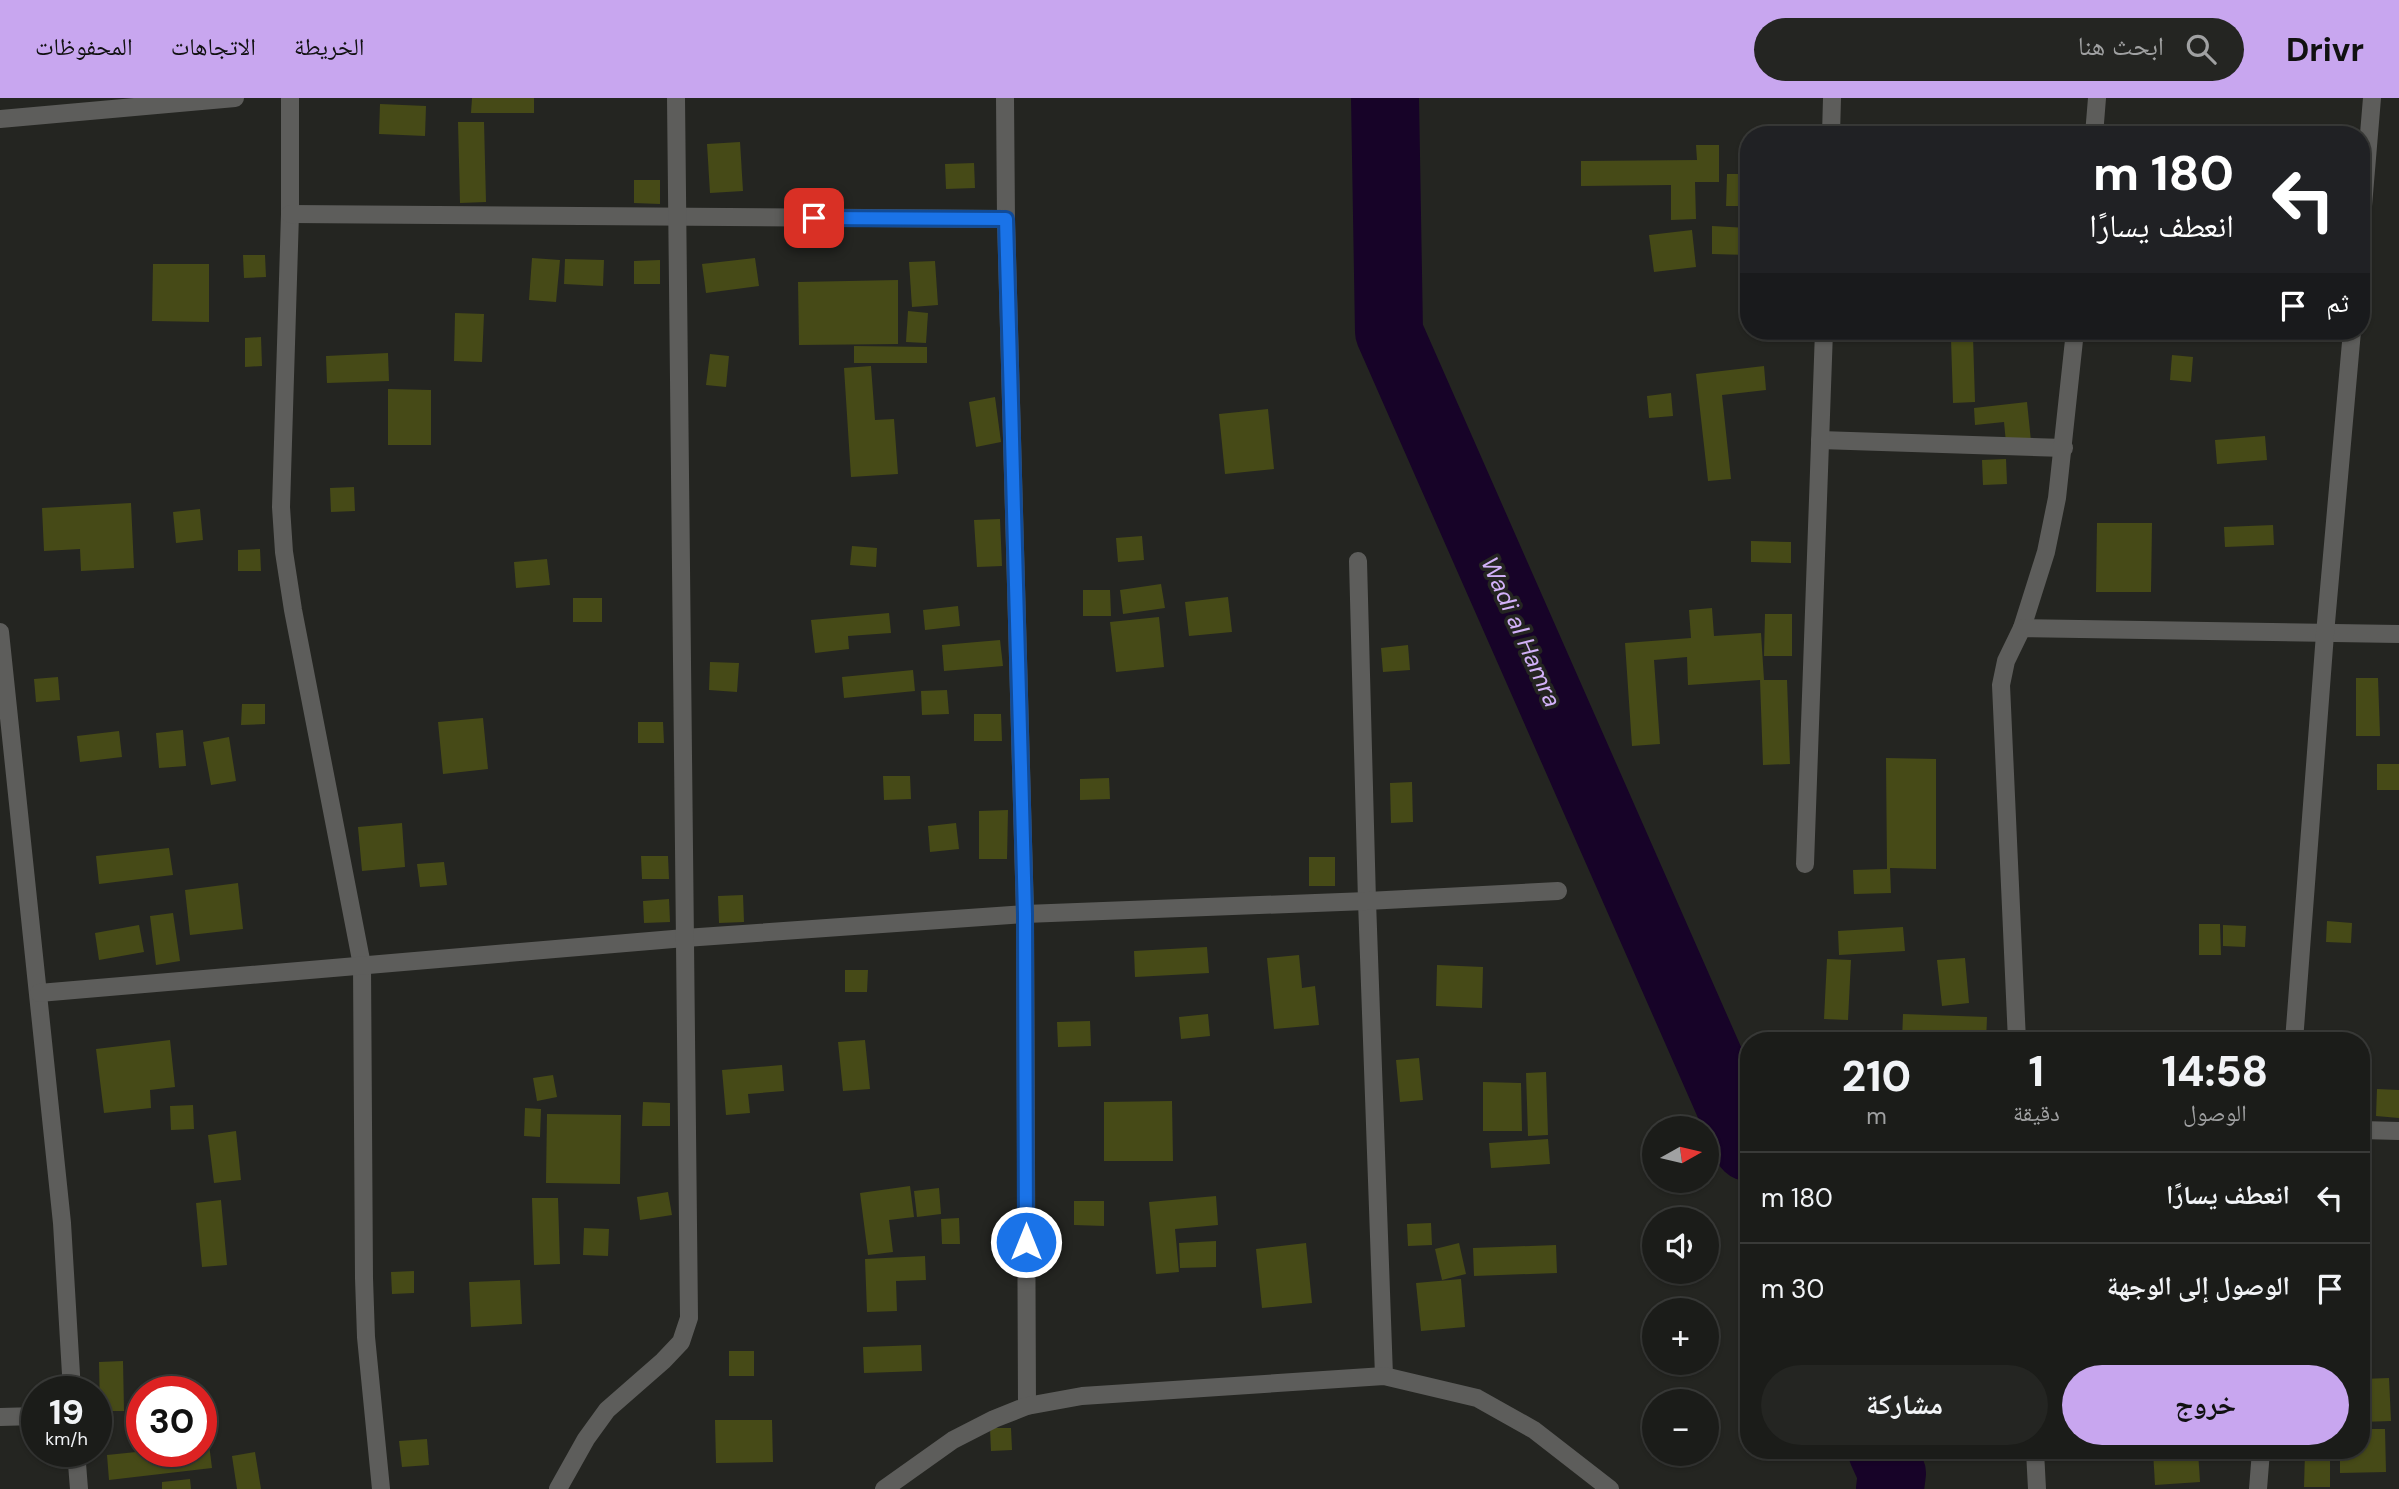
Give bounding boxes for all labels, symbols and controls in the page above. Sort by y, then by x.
search box [1754,18,2244,81]
text: Drivr [2286,28,2364,71]
text: ابحث هنا [2078,29,2164,63]
icon: search [2182,30,2220,68]
text: المحفوظات [35,31,133,62]
text: الاتجاهات [171,31,256,62]
text: الخريطة [294,31,365,62]
text: 180 m [2093,141,2234,205]
icon: left [2258,154,2349,245]
pin [784,188,844,248]
icon: arrive [795,199,833,237]
text: انعطف يسارًا [2089,205,2234,247]
text: ثم [2326,286,2349,320]
icon: arrive [2274,287,2312,325]
water label: Wadi al Hamra [1474,552,1568,712]
text: 1 [2029,1044,2044,1099]
text: 14:58 [2161,1044,2268,1099]
text: 210 [1842,1049,1911,1104]
text: دقيقة [2013,1098,2060,1128]
text: الوصول [2183,1098,2247,1128]
text: m [1866,1101,1887,1131]
north arrow [1642,1116,1718,1194]
map controls [1642,1116,1719,1466]
text: انعطف يسارًا [2166,1178,2290,1212]
icon: left [2311,1179,2349,1217]
text: 180 m [1761,1181,1833,1215]
position arrow [989,1205,1063,1279]
button: sound [1642,1207,1719,1284]
text: الوصول إلى الوجهة [2107,1269,2290,1303]
icon: arrive [2311,1270,2349,1308]
text: 30 m [1761,1272,1824,1306]
button: + [1642,1298,1719,1375]
button: مشاركة [1761,1365,2048,1445]
button: خروج [2062,1365,2349,1445]
speed limit sign: 30 [126,1376,217,1467]
text: 19 [49,1389,84,1435]
button: − [1642,1389,1719,1466]
text: km/h [45,1427,88,1451]

